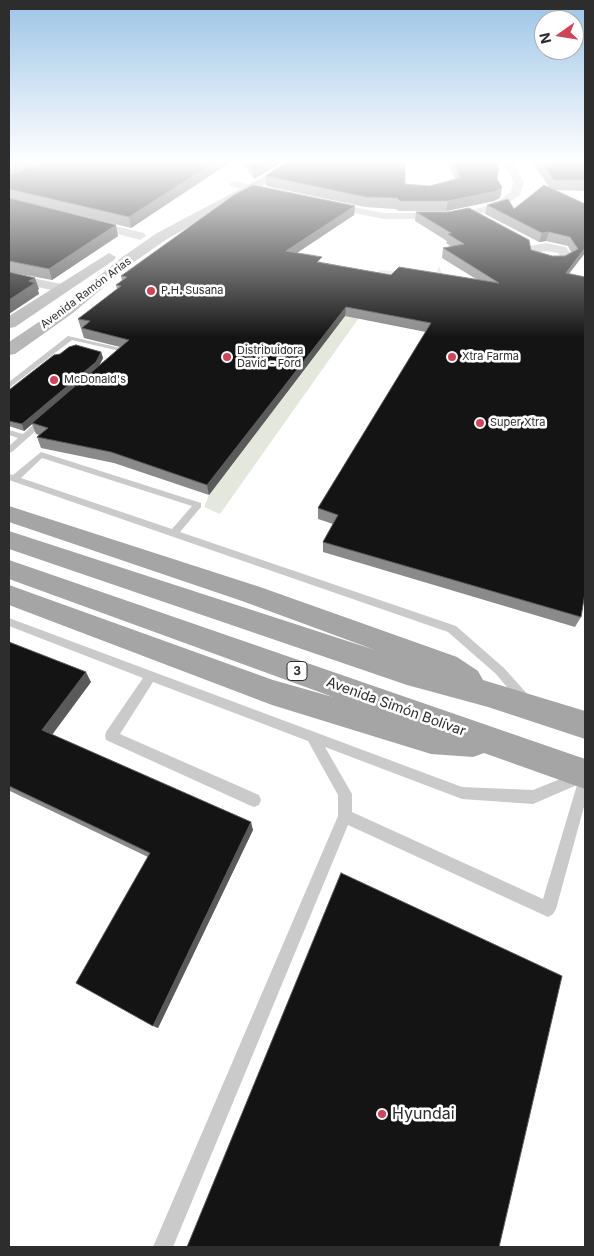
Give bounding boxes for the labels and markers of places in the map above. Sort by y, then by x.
place label: P.H. Susana [161,284,223,298]
marker: P.H. Susana [145,285,157,297]
place label: Distribuidora David - Ford [237,344,304,370]
place label: Xtra Farma [462,350,519,364]
marker: Distribuidora David - Ford [221,351,233,363]
marker: Xtra Farma [446,351,458,363]
place label: McDonald's [64,373,126,387]
marker: McDonald's [48,374,60,386]
place label: Super Xtra [490,416,545,430]
marker: Super Xtra [474,417,486,429]
place label: Hyundai [392,1104,455,1124]
marker: Hyundai [376,1108,388,1120]

